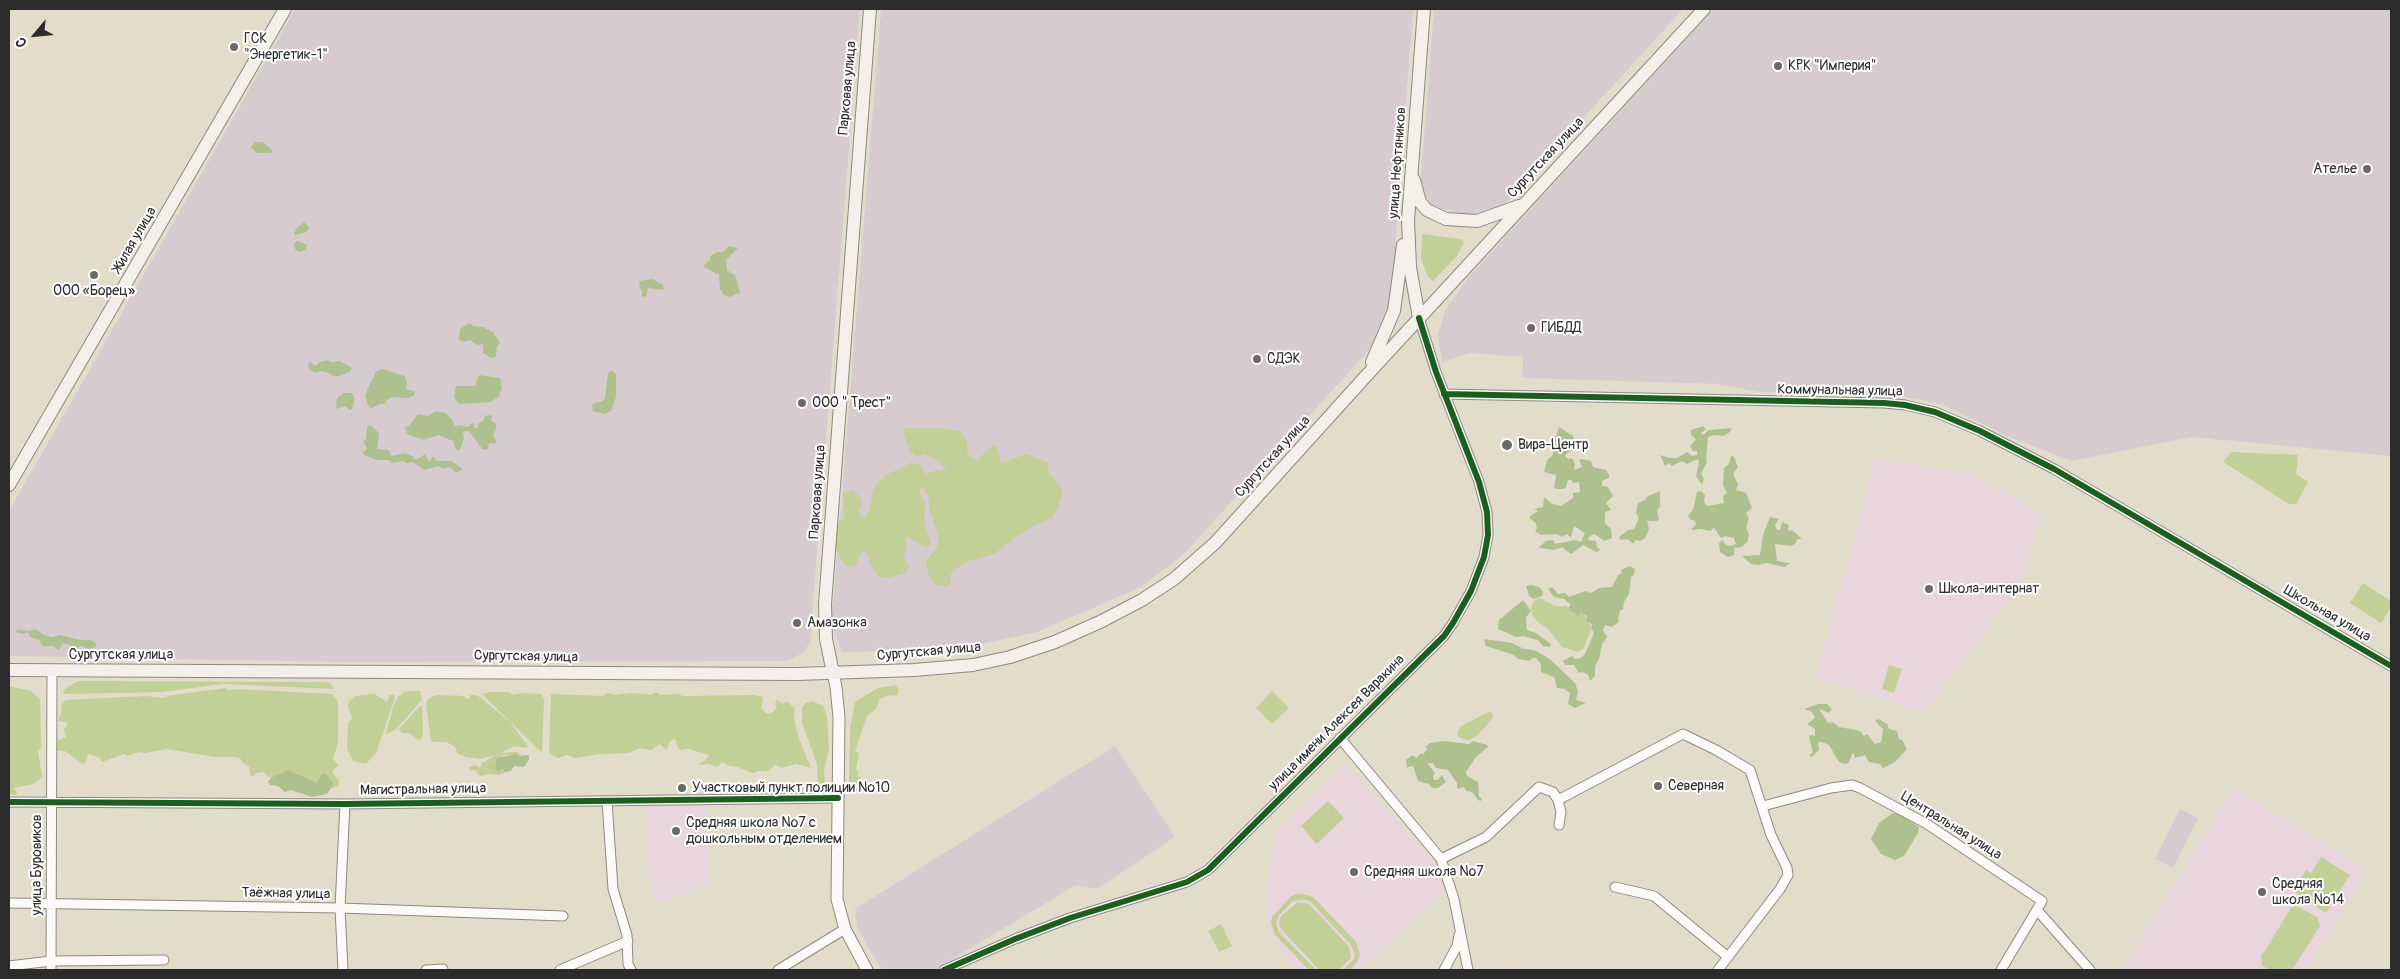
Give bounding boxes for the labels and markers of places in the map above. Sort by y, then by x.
place label: ГСК "Энергетик-1" [244,31,328,64]
marker: ГСК "Энергетик-1" [228,41,240,53]
place label: КРК "Империя" [1788,58,1877,74]
marker: КРК "Империя" [1772,60,1784,72]
place label: Ателье [2313,161,2357,177]
marker: Ателье [2361,163,2373,175]
marker: ООО «Борец» [88,269,100,281]
place label: ООО «Борец» [53,283,135,299]
place label: ГИБДД [1541,320,1581,336]
marker: ГИБДД [1525,322,1537,334]
place label: СДЭК [1267,351,1300,367]
marker: СДЭК [1251,353,1263,365]
place label: ООО " Трест" [812,395,891,411]
marker: ООО " Трест" [796,397,808,409]
place label: Вира-Центр [1518,437,1589,453]
marker: Вира-Центр [1500,438,1514,452]
place label: Школа-интернат [1939,581,2039,597]
marker: Школа-интернат [1923,583,1935,595]
place label: Амазонка [807,615,867,631]
marker: Амазонка [791,617,803,629]
place label: Северная [1668,778,1724,794]
place label: Участковый пункт полиции №10 [692,780,890,796]
marker: Северная [1652,780,1664,792]
marker: Участковый пункт полиции №10 [676,782,688,794]
place label: Средняя школа №7 с дошкольным отделением [686,815,842,848]
marker: Средняя школа №7 с дошкольным отделением [670,825,682,837]
place label: Средняя школа №7 [1364,864,1484,880]
marker: Средняя школа №7 [1348,866,1360,878]
place label: Средняя школа №14 [2272,876,2344,909]
marker: Средняя школа №14 [2256,886,2268,898]

